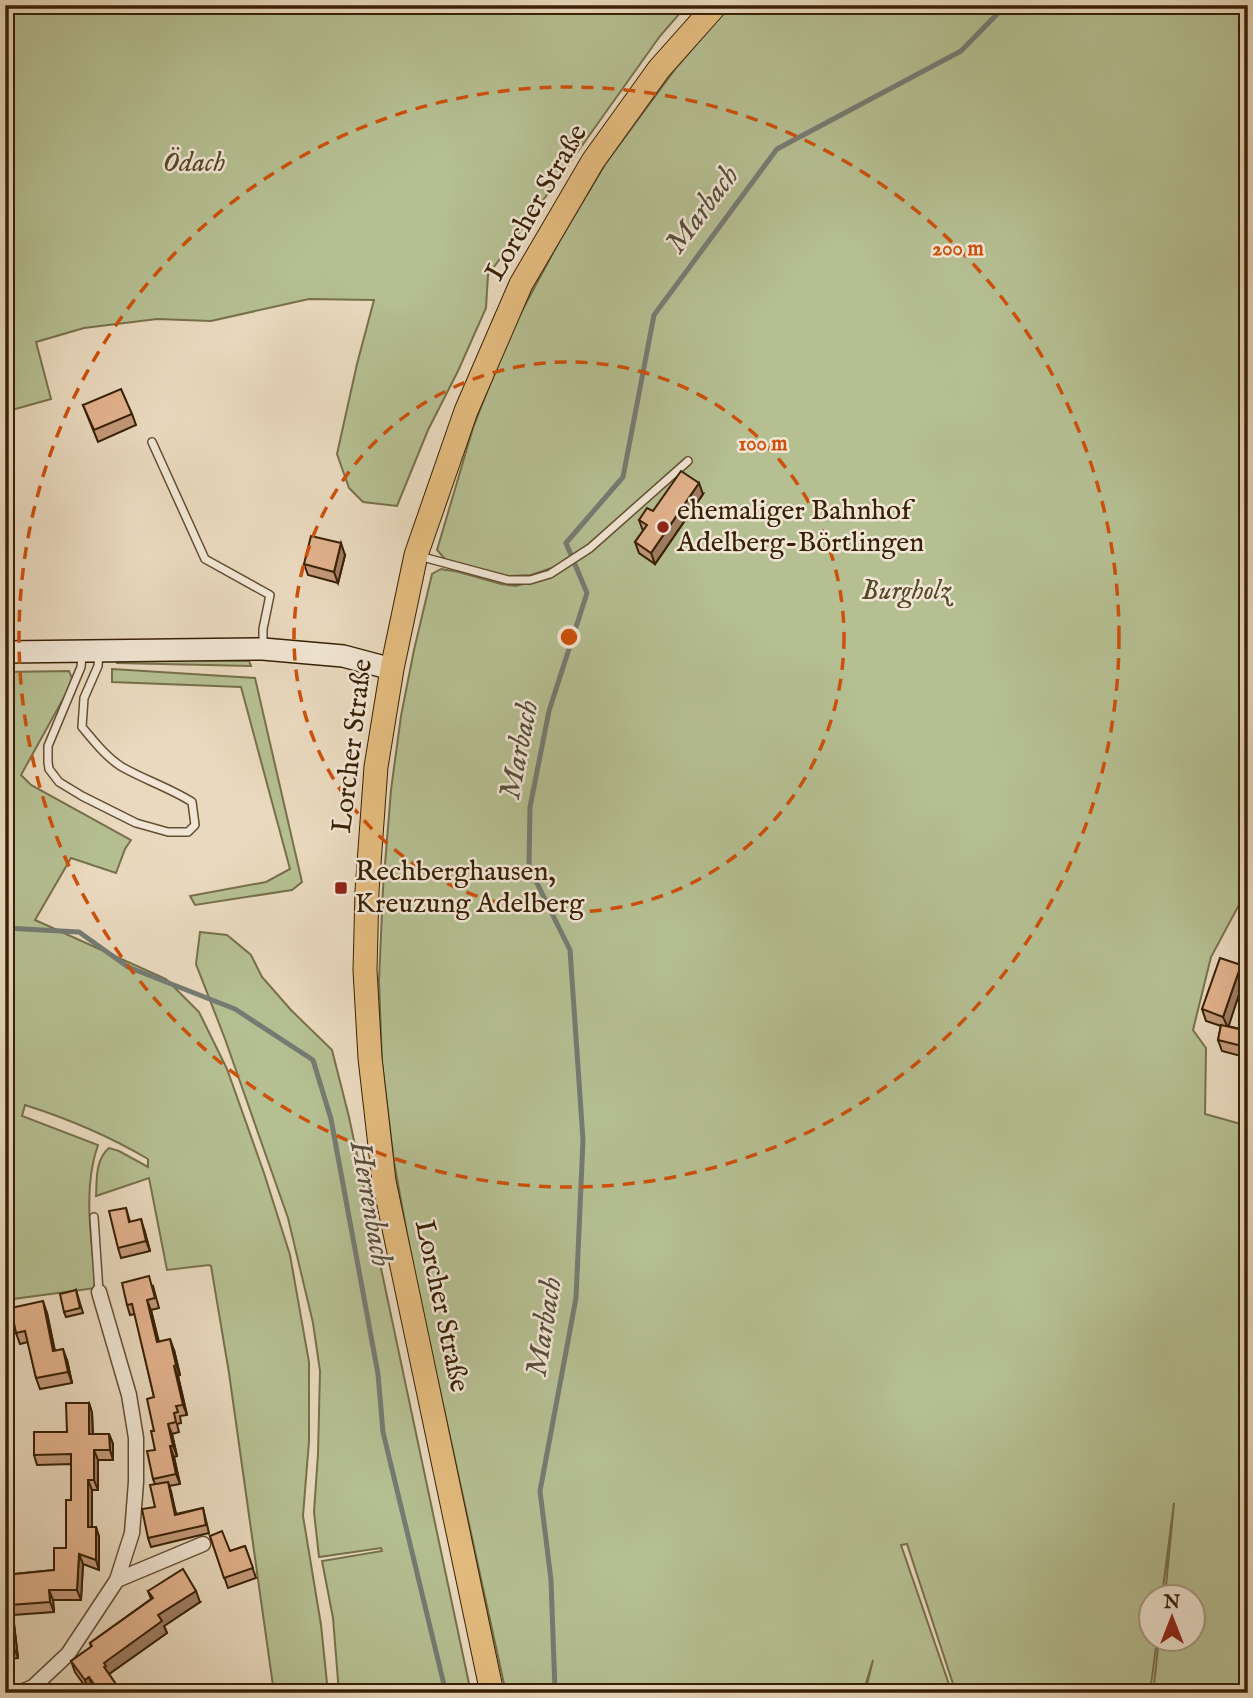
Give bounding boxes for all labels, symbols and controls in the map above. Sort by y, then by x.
street label: Lorcher Straße [478,118,596,288]
park label: Ödach [163,146,225,181]
water label: Marbach [658,158,749,262]
text: 200 m [932,236,984,263]
text: 100 m [738,431,788,458]
place label: ehemaliger Bahnhof Adelberg-Börtlingen [676,494,924,561]
marker: ehemaliger Bahnhof Adelberg-Börtlingen [655,519,671,535]
park label: Burgholz [861,574,954,609]
centre of rings [557,625,581,649]
street label: Lorcher Straße [325,657,381,835]
water label: Marbach [492,697,548,803]
place label: Rechberghausen, Kreuzung Adelberg [355,855,585,922]
marker: Rechberghausen, Kreuzung Adelberg [333,880,349,896]
water label: Herrenbach [340,1137,400,1270]
street label: Lorcher Straße [406,1217,476,1395]
water label: Marbach [518,1274,572,1380]
north arrow [1138,1582,1208,1652]
text: N [1163,1591,1181,1615]

